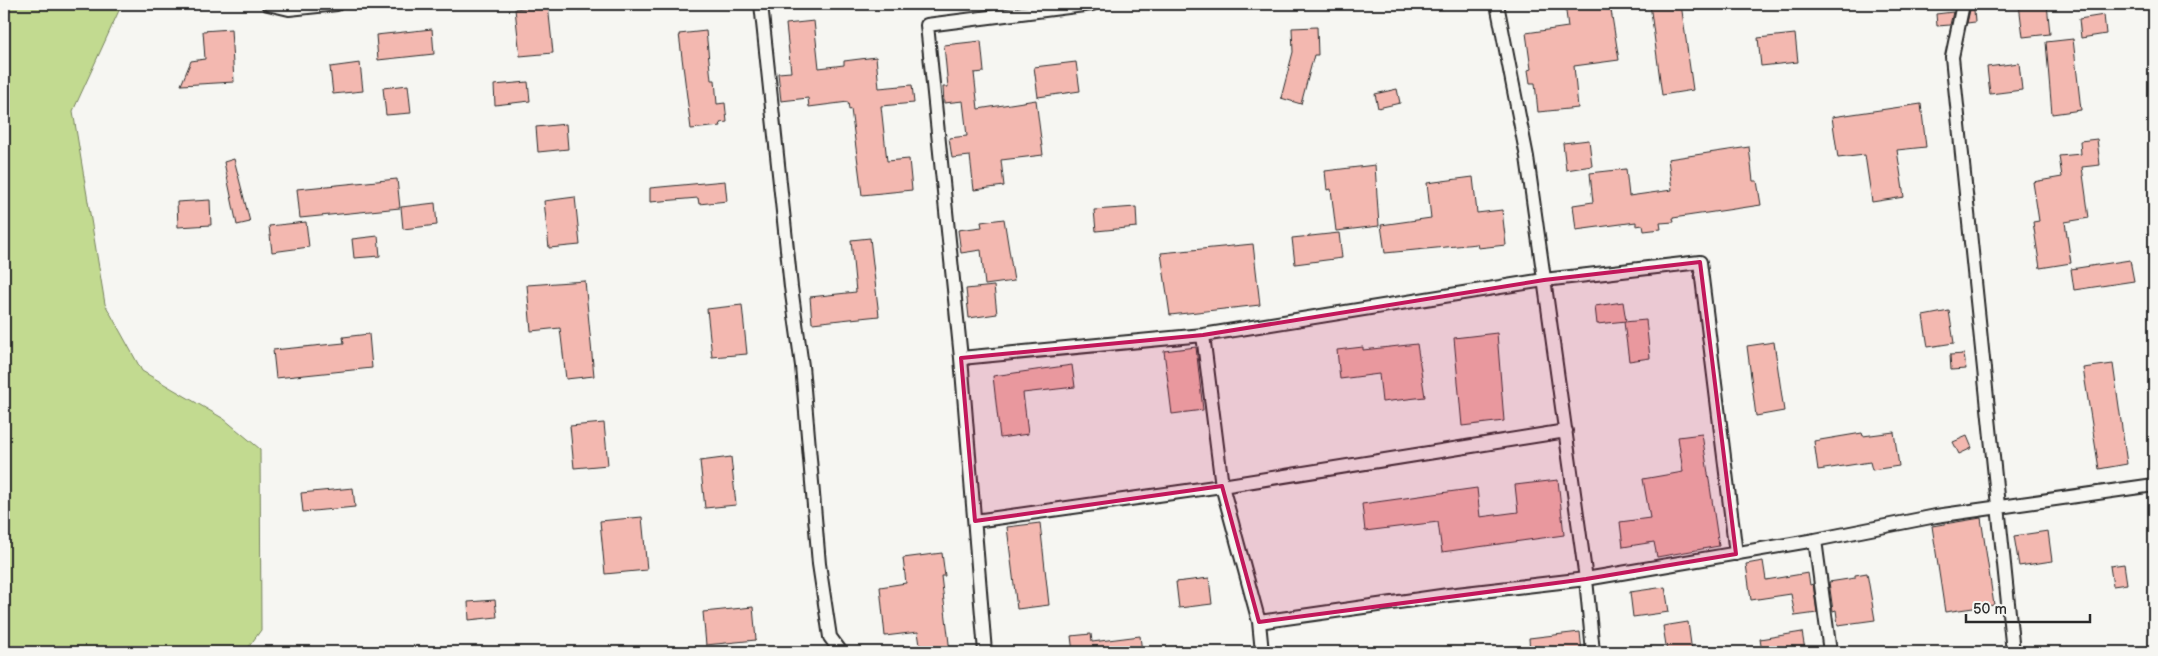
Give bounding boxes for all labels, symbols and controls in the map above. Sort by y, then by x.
scale bar [1966,591,2089,623]
text: 50 m [1973,600,2007,619]

